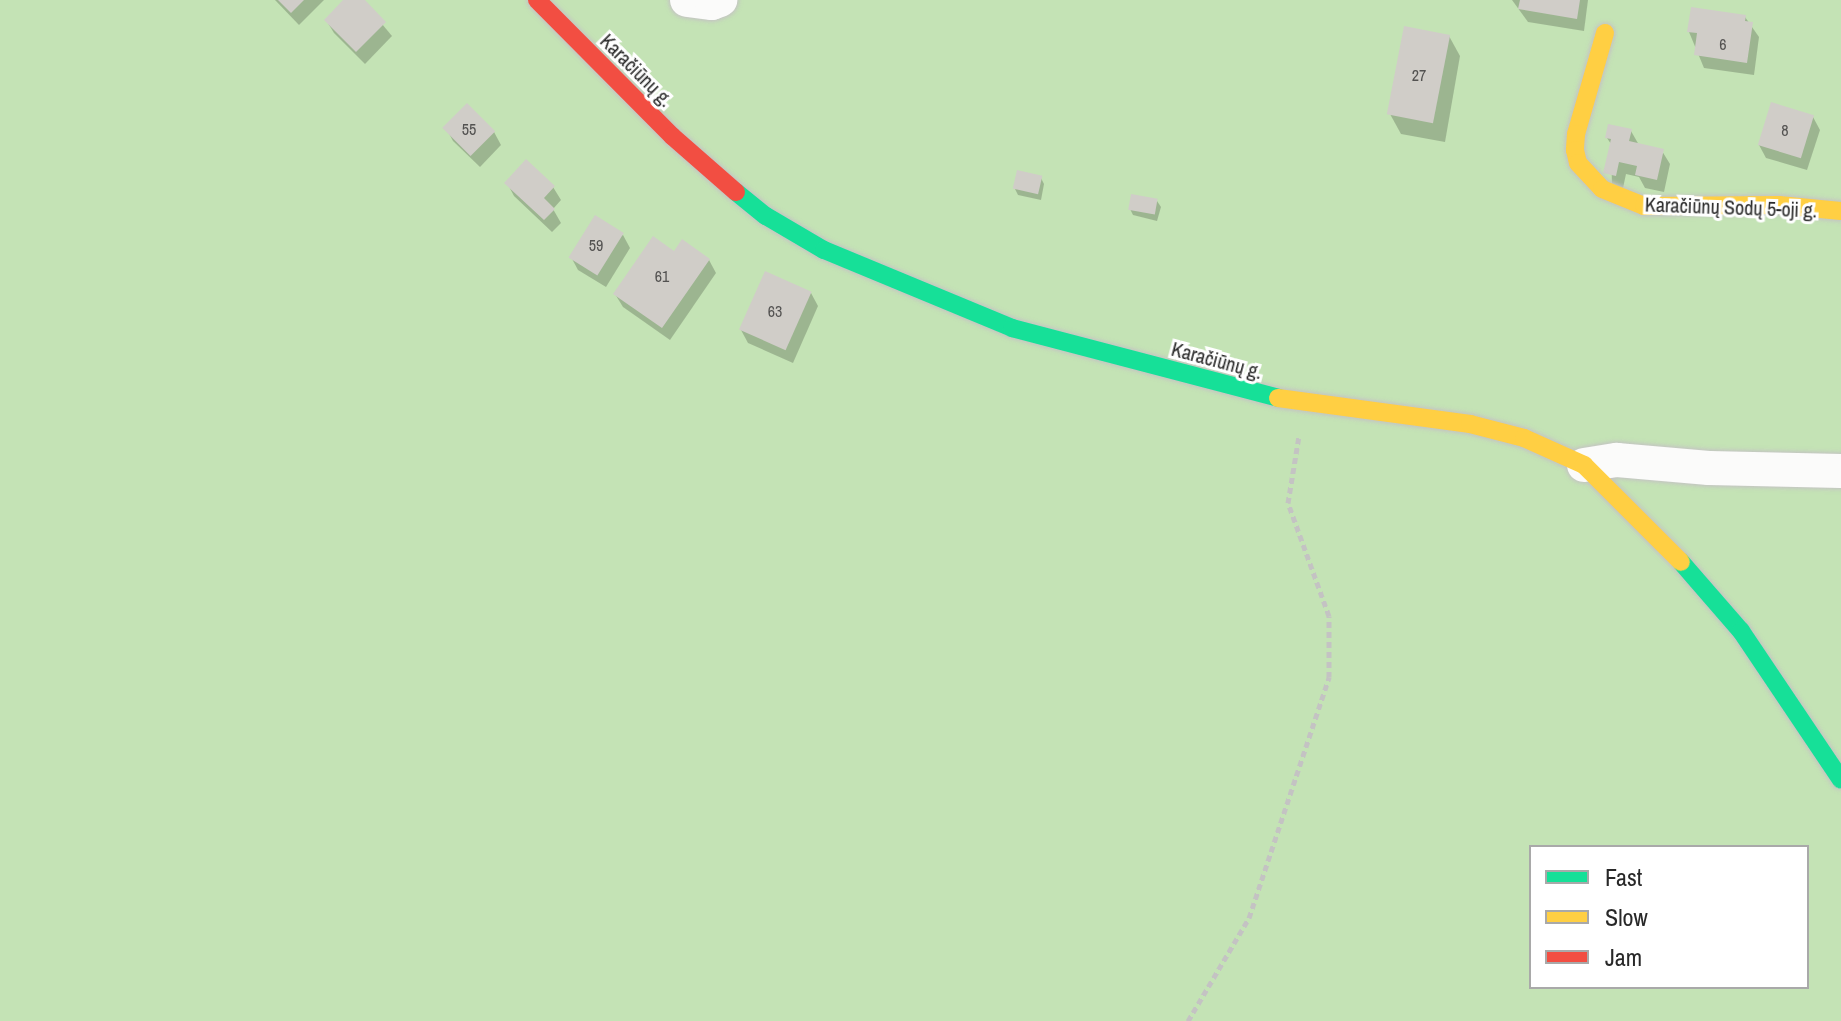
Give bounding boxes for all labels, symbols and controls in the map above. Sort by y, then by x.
street label: Karačiūnų g. [596,29,678,111]
house number: 6 [1719,34,1727,54]
house number: 27 [1412,65,1426,85]
house number: 55 [462,119,476,139]
house number: 8 [1781,120,1789,140]
street label: Karačiūnų Sodų 5-oji g. [1644,192,1818,222]
house number: 59 [589,235,603,255]
house number: 61 [655,266,669,286]
house number: 63 [768,301,782,321]
street label: Karačiūnų g. [1169,336,1265,384]
legend [1529,845,1809,989]
text: Fast [1605,861,1642,893]
text: Slow [1605,901,1648,933]
text: Jam [1605,941,1642,973]

